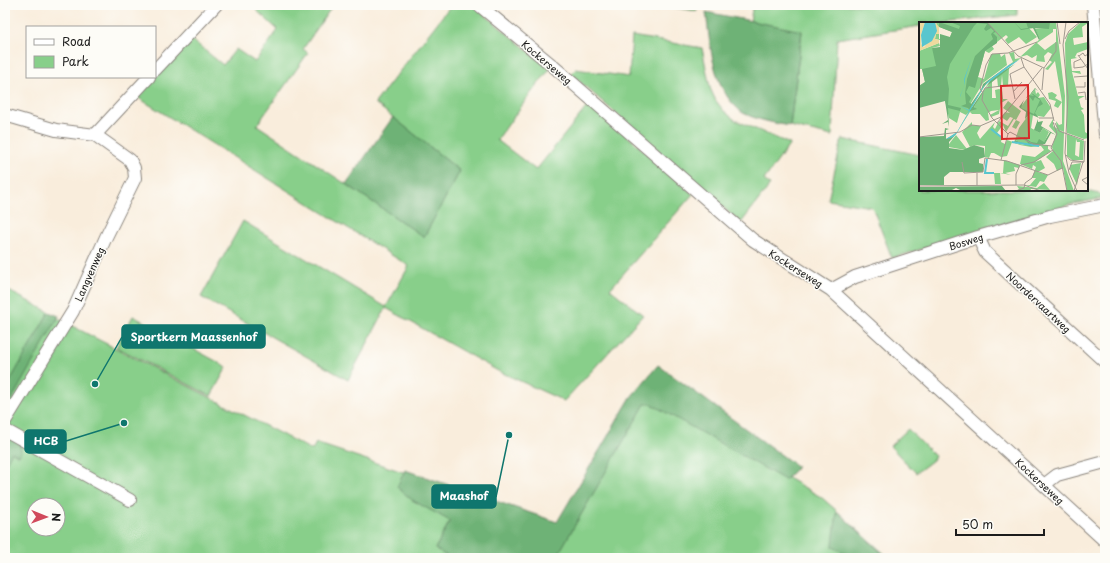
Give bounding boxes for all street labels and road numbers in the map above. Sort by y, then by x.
street label: Kockerseweg [519,36,575,88]
street label: Bosweg [947,229,985,253]
street label: Langvenweg [70,244,108,304]
street label: Kockerseweg [766,245,826,291]
street label: Noordervaartweg [1003,268,1075,336]
street label: Kockerseweg [1012,454,1068,508]

